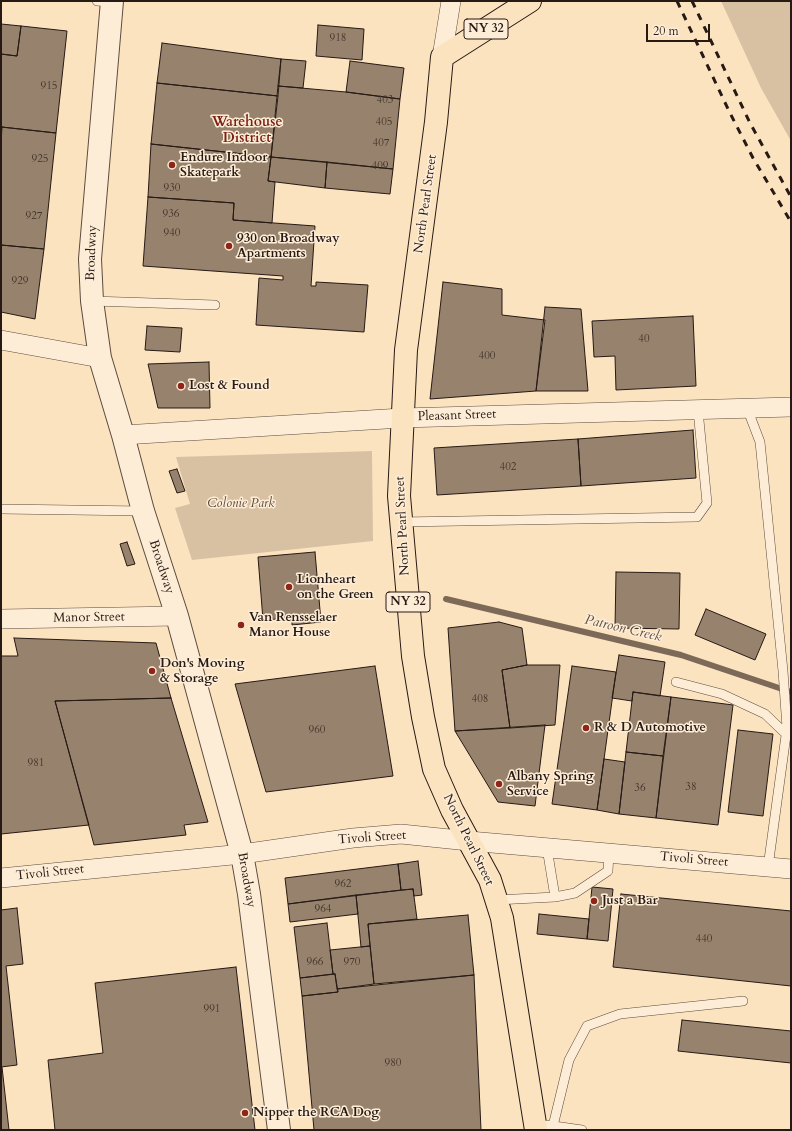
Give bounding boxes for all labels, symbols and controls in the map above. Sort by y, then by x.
scale bar [648,16,712,42]
road number: NY 32 [464,19,508,39]
text: 20 m [653,23,679,39]
house number: 918 [330,31,346,45]
house number: 915 [41,79,57,93]
house number: 403 [377,93,393,107]
district label: Warehouse District [212,115,282,148]
house number: 405 [376,115,392,129]
house number: 407 [373,136,389,150]
place label: Endure Indoor Skatepark [180,150,268,181]
house number: 925 [32,152,48,166]
street label: North Pearl Street [411,154,441,254]
house number: 409 [372,159,388,173]
marker: Endure Indoor Skatepark [167,160,177,170]
house number: 930 [164,181,180,195]
house number: 936 [163,207,179,221]
house number: 927 [26,209,42,223]
street label: Broadway [83,225,101,281]
house number: 940 [164,226,180,240]
place label: 930 on Broadway Apartments [237,231,340,262]
marker: 930 on Broadway Apartments [224,241,234,251]
house number: 929 [12,274,28,288]
house number: 40 [638,332,650,346]
house number: 400 [479,349,495,363]
place label: Lost & Found [189,378,270,394]
marker: Lost & Found [176,381,186,391]
street label: Pleasant Street [417,407,497,425]
house number: 402 [500,460,516,474]
street label: North Pearl Street [393,476,413,576]
park label: Colonie Park [207,496,275,512]
street label: Broadway [145,538,177,596]
place label: Lionheart on the Green [297,572,374,603]
marker: Lionheart on the Green [284,582,294,592]
road number: NY 32 [386,592,430,612]
street label: Manor Street [53,610,125,626]
place label: Van Rensselaer Manor House [249,610,337,641]
water label: Patroon Creek [583,612,663,646]
marker: Van Rensselaer Manor House [236,620,246,630]
place label: Don's Moving & Storage [160,656,244,687]
marker: Don's Moving & Storage [147,666,157,676]
house number: 408 [472,692,488,706]
place label: R & D Automotive [594,720,706,736]
house number: 960 [309,723,325,737]
marker: R & D Automotive [581,723,591,733]
house number: 981 [28,756,44,770]
place label: Albany Spring Service [507,769,594,800]
marker: Albany Spring Service [494,779,504,789]
house number: 38 [685,780,697,794]
house number: 36 [634,781,646,795]
street label: North Pearl Street [439,792,497,888]
street label: Tivoli Street [337,828,407,848]
street label: Tivoli Street [659,849,729,871]
street label: Broadway [233,851,259,909]
street label: Tivoli Street [15,862,85,884]
house number: 962 [335,877,351,891]
place label: Just a Bar [602,893,658,909]
marker: Just a Bar [589,896,599,906]
house number: 964 [315,902,331,916]
house number: 440 [696,932,712,946]
house number: 966 [307,955,323,969]
house number: 970 [344,955,360,969]
house number: 991 [204,1002,220,1016]
house number: 980 [385,1056,401,1070]
place label: Nipper the RCA Dog [253,1105,379,1121]
marker: Nipper the RCA Dog [240,1108,250,1118]

